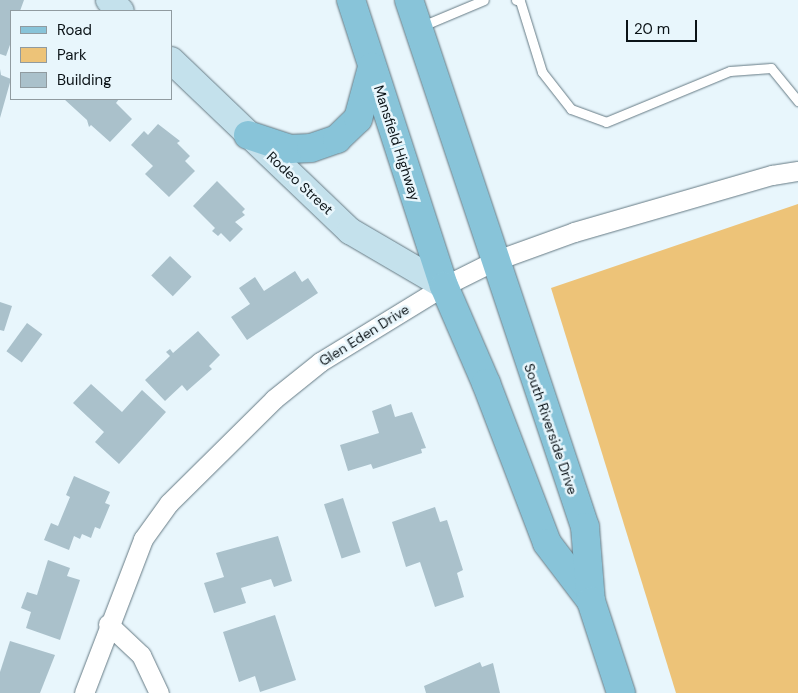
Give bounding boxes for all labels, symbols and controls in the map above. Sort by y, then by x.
legend [10,10,172,100]
scale bar [628,10,699,42]
text: 20 m [634,19,670,39]
text: Road [57,20,92,40]
text: Park [57,45,87,65]
text: Building [57,70,112,90]
street label: Mansfield Highway [370,83,424,203]
street label: Rodeo Street [263,148,337,218]
street label: Glen Eden Drive [316,301,412,369]
street label: South Riverside Drive [521,361,581,497]

